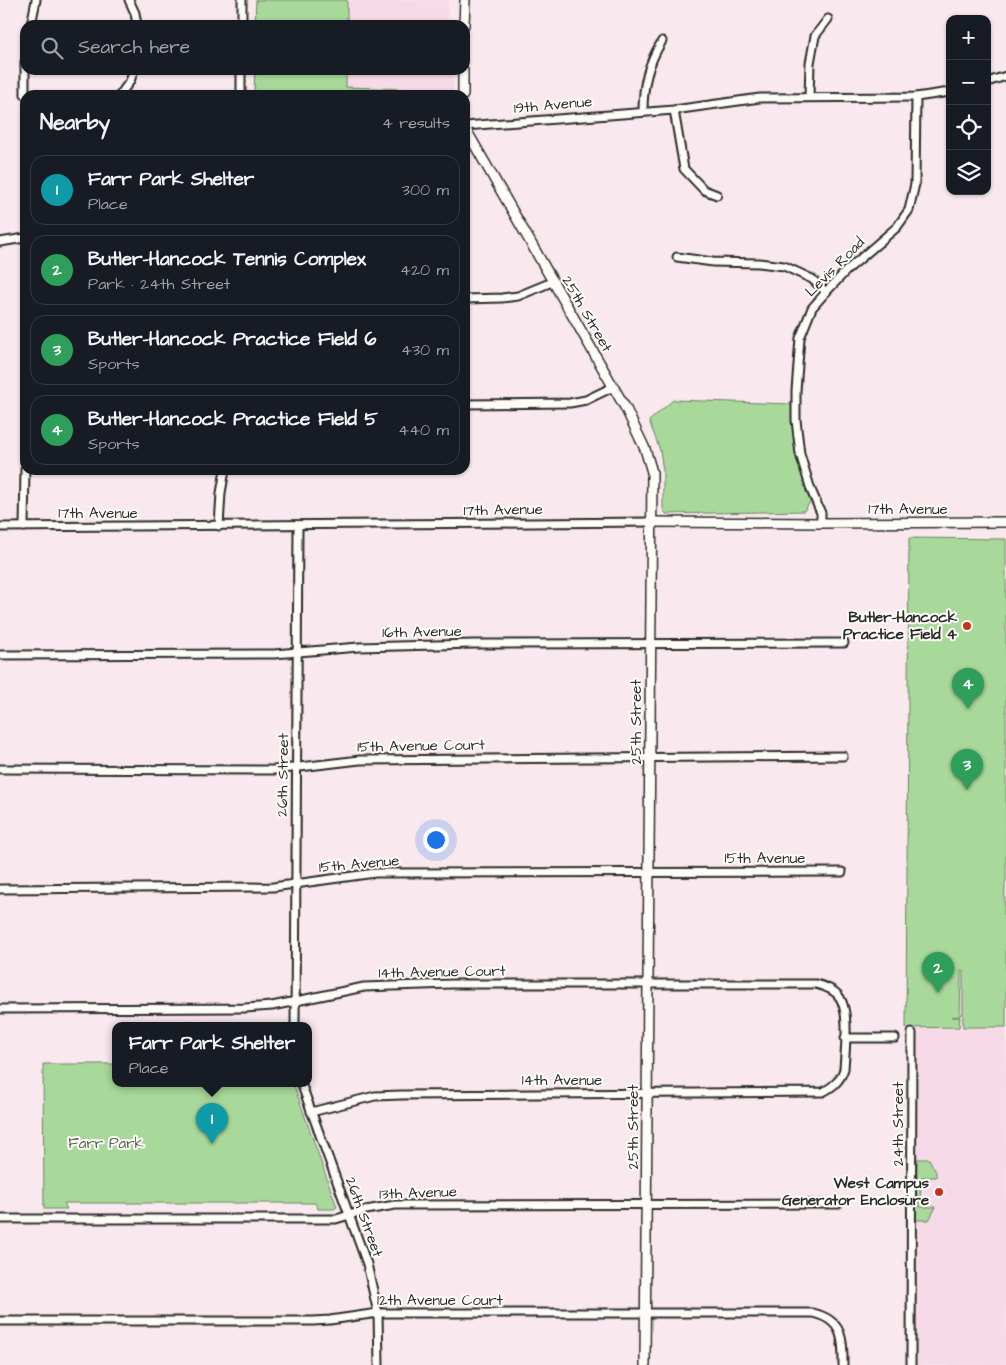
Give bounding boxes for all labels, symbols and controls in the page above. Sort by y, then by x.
map controls [946,15,991,195]
button: + [946,15,991,60]
search box [20,20,470,75]
icon: search [38,34,66,62]
text: Search here [78,34,190,61]
button: − [946,60,991,105]
street label: 19th Avenue [513,91,593,119]
button: locate [946,105,991,150]
text: Nearby [40,108,110,137]
text: 4 results [382,112,450,134]
button: layers [946,150,991,195]
text: Farr Park Shelter [88,166,254,193]
text: 1 [56,179,58,201]
text: 300 m [402,179,449,201]
text: Place [88,193,128,215]
street label: Levis Road [801,232,870,301]
text: Butler-Hancock Tennis Complex [88,246,366,273]
text: 2 [52,259,62,281]
text: 420 m [400,259,449,281]
street label: 25th Street [557,272,617,356]
text: Park · 24th Street [88,273,230,295]
text: Butler-Hancock Practice Field 6 [88,326,377,353]
text: 3 [53,339,61,361]
text: 430 m [401,339,449,361]
text: Sports [88,353,140,375]
text: Butler-Hancock Practice Field 5 [88,406,378,433]
text: 4 [52,419,62,441]
text: 440 m [398,419,449,441]
text: Sports [88,433,140,455]
street label: 17th Avenue [463,499,543,521]
street label: 17th Avenue [868,499,948,520]
street label: 17th Avenue [58,503,138,524]
place label: Butler-Hancock Practice Field 4 [843,607,958,645]
marker: Butler-Hancock Practice Field 4 [961,620,973,632]
street label: 16th Avenue [382,621,462,643]
pin: 4 [952,668,984,709]
street label: 25th Street [626,680,647,764]
street label: 26th Street [272,733,294,817]
street label: 15th Avenue Court [357,734,485,758]
pin: 3 [951,749,983,790]
your location [423,827,449,853]
street label: 15th Avenue [725,848,805,869]
street label: 15th Avenue [318,850,400,878]
pin: 2 [922,952,954,993]
street label: 14th Avenue Court [378,960,506,984]
popup [112,1022,312,1087]
text: Farr Park Shelter [129,1030,295,1057]
text: Place [129,1057,169,1079]
street label: 14th Avenue [522,1070,602,1091]
street label: 24th Street [888,1082,909,1166]
street label: 25th Street [623,1085,644,1169]
pin: 1 [196,1103,228,1144]
park label: Farr Park [68,1133,144,1154]
place label: West Campus Generator Enclosure [782,1173,929,1211]
street label: 26th Street [340,1174,388,1260]
street label: 13th Avenue [379,1181,457,1205]
marker: West Campus Generator Enclosure [933,1186,945,1198]
street label: 12th Avenue Court [377,1290,503,1311]

